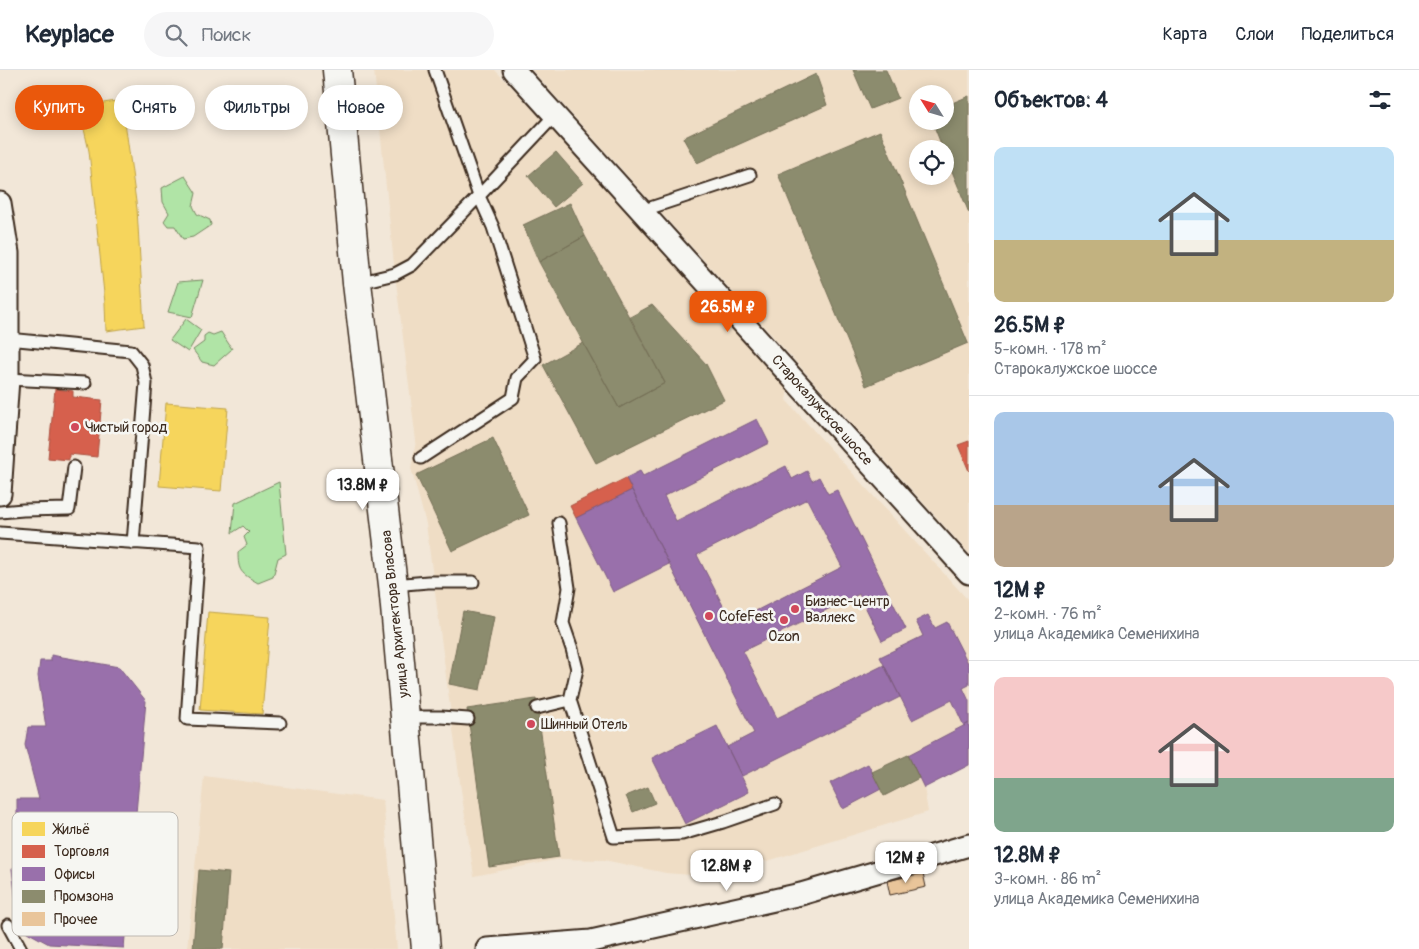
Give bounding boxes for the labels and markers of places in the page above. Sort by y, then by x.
pin: 26.5M ₽ [682,290,774,333]
place label: Чистый город [85,419,168,436]
marker: Чистый город [69,421,81,433]
pin: 13.8M ₽ [317,468,409,511]
place label: Бизнес-центр Валлекс [805,593,890,626]
marker: Бизнес-центр Валлекс [789,603,801,615]
place label: CofeFest [719,608,774,625]
marker: CofeFest [703,610,715,622]
marker: Ozon [778,614,790,626]
place label: Ozon [768,628,800,645]
place label: Шинный Отель [541,716,628,733]
marker: Шинный Отель [525,718,537,730]
pin: 12M ₽ [871,842,941,884]
pin: 12.8M ₽ [681,850,773,892]

